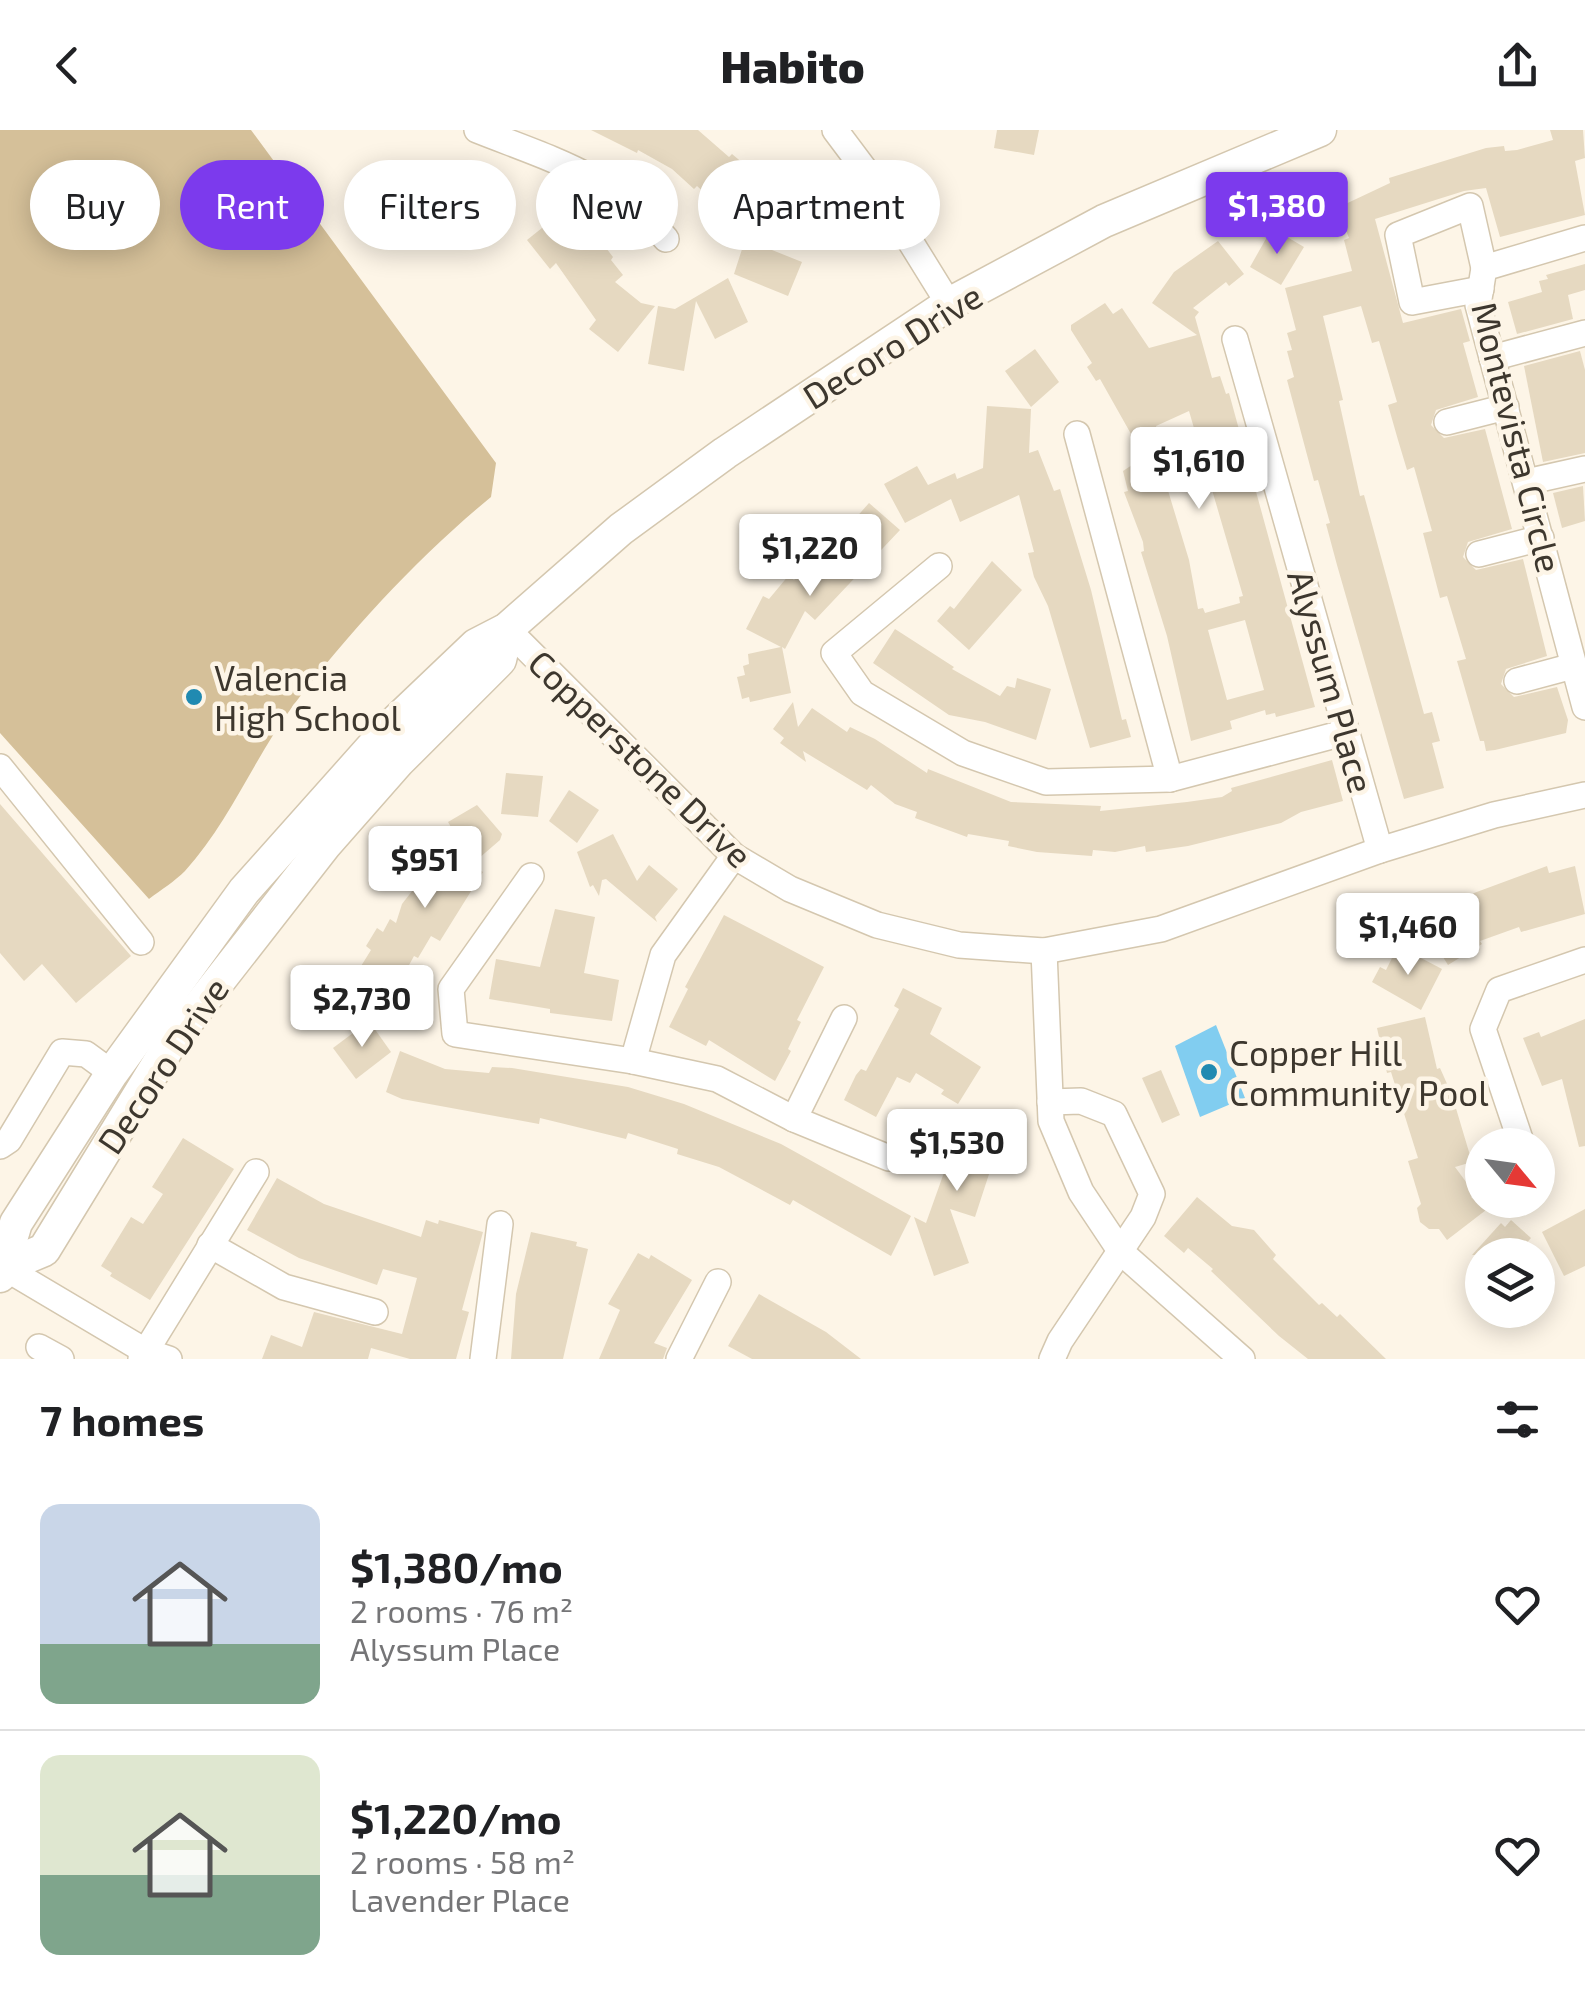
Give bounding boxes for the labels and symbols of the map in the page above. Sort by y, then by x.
pin: $1,380 [1196,172,1358,257]
street label: Decoro Drive [795,273,989,417]
street label: Montevista Circle [1464,298,1572,576]
pin: $1,610 [1118,427,1280,512]
pin: $1,220 [729,514,891,599]
street label: Alyssum Place [1280,565,1384,797]
street label: Copperstone Drive [521,641,761,875]
place label: Valencia High School [214,656,402,738]
marker: Valencia High School [183,686,205,708]
pin: $951 [366,826,484,911]
pin: $1,460 [1327,893,1489,978]
pin: $2,730 [281,965,443,1050]
street label: Decoro Drive [88,969,236,1161]
place label: Copper Hill Community Pool [1229,1031,1489,1113]
marker: Copper Hill Community Pool [1198,1061,1220,1083]
pin: $1,530 [876,1109,1038,1194]
north arrow [1465,1128,1555,1218]

